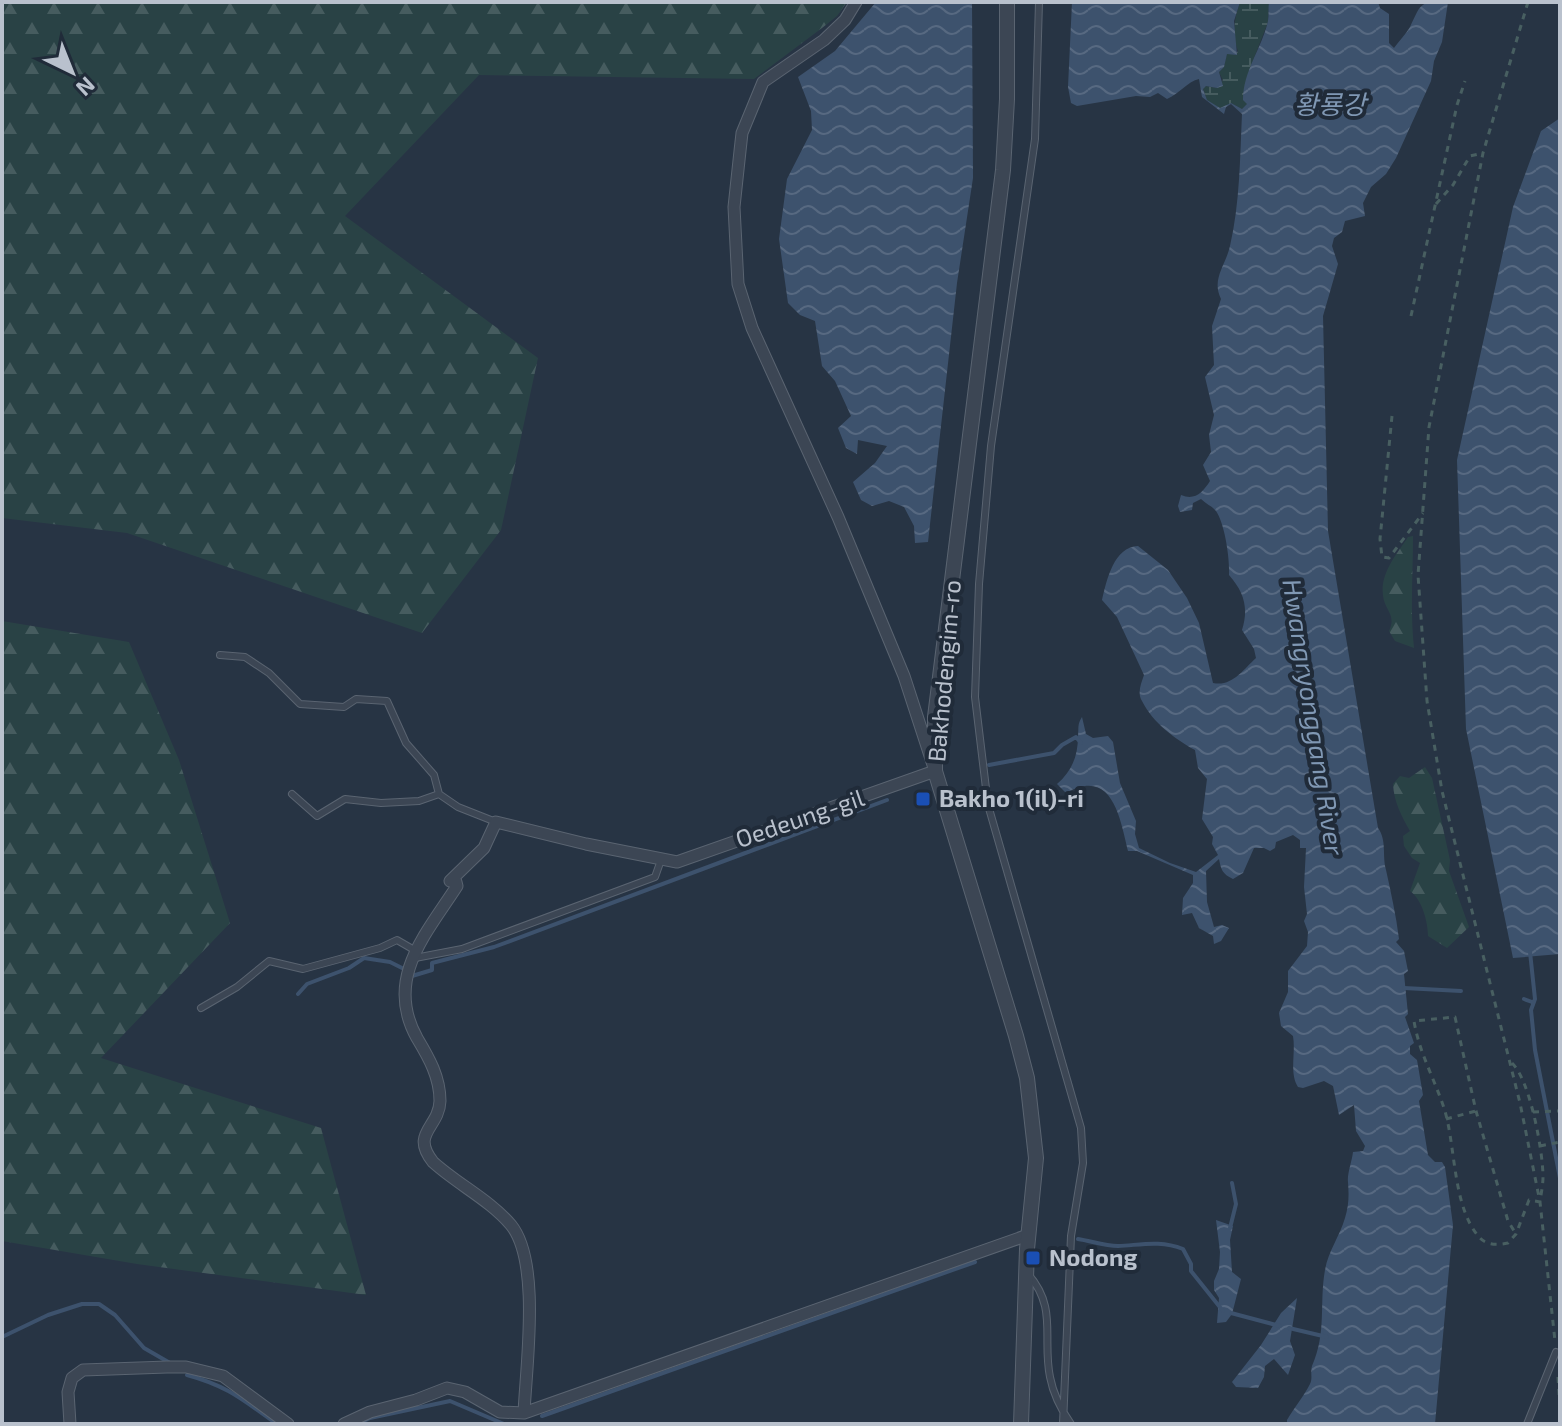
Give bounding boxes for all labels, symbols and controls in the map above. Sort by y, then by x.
north arrow [32,32,112,112]
text: N [72,72,101,102]
water label: 황룡강 [1294,88,1369,119]
water label: Hwangryonggang River [1276,576,1352,858]
street label: Bakhodengim-ro [921,579,966,763]
street label: Oedeung-gil [732,782,868,853]
place label: Bakho 1(il)-ri [939,783,1084,812]
marker: Bakho 1(il)-ri [914,790,932,808]
place label: Nodong [1049,1242,1137,1271]
marker: Nodong [1024,1249,1042,1267]

